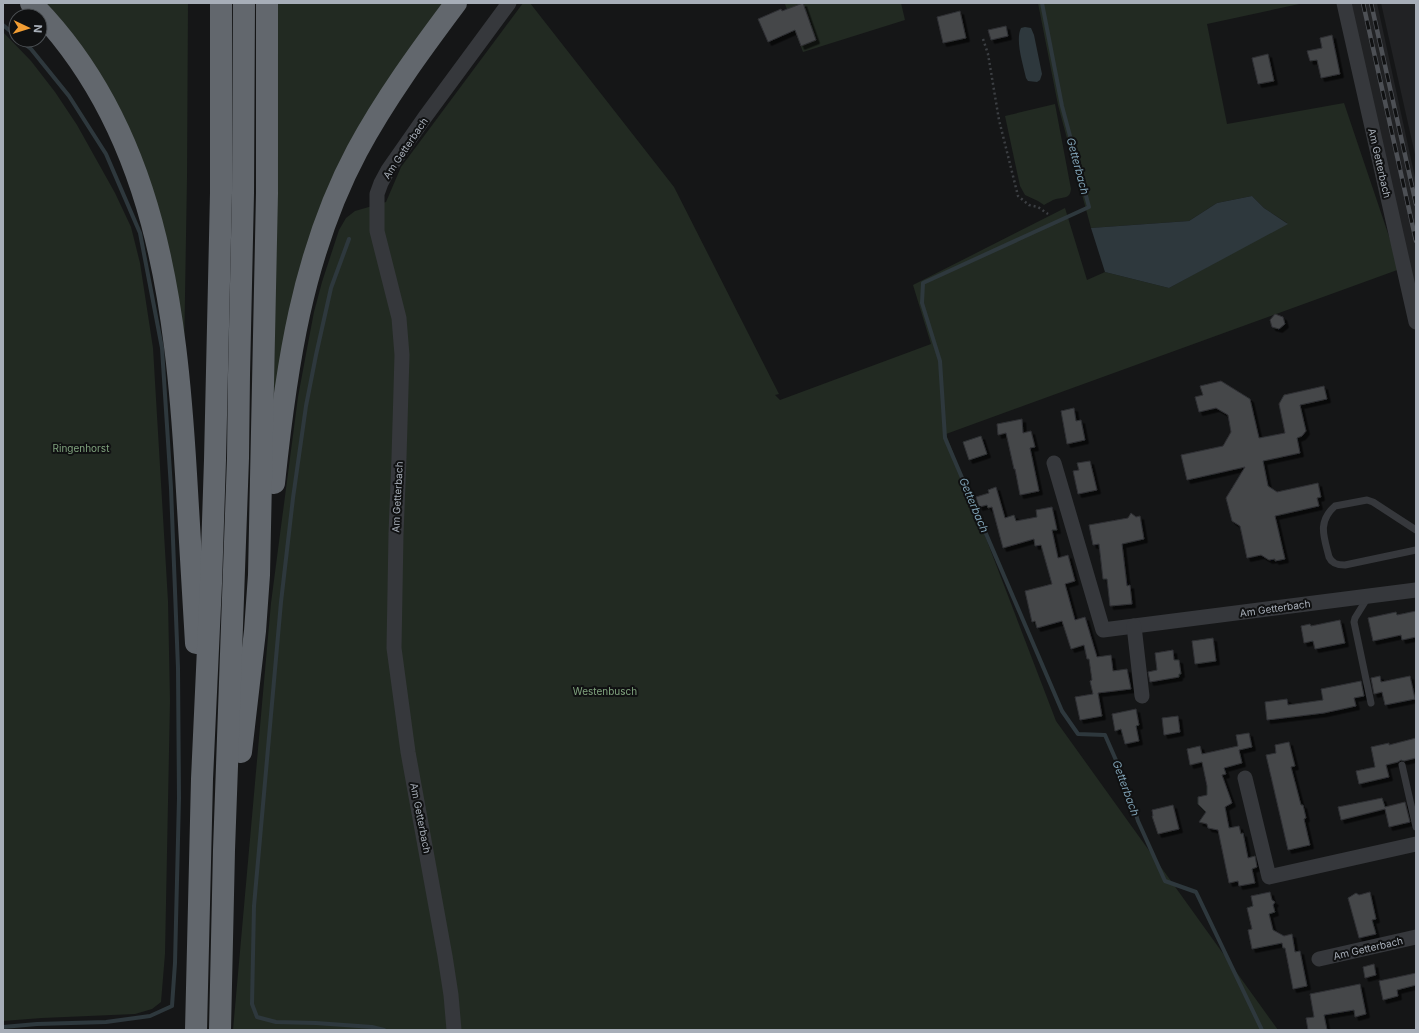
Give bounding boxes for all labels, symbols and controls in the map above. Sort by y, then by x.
north arrow [8,8,48,48]
text: N [31,24,45,33]
street label: Am Getterbach [380,115,430,181]
street label: Am Getterbach [1366,127,1394,199]
water label: Getterbach [1064,136,1092,196]
park label: Ringenhorst [53,442,110,454]
street label: Am Getterbach [389,461,405,533]
water label: Getterbach [956,475,992,535]
street label: Am Getterbach [1239,597,1311,619]
park label: Westenbusch [573,685,637,697]
water label: Getterbach [1109,758,1143,818]
street label: Am Getterbach [408,782,434,854]
street label: Am Getterbach [1332,934,1404,962]

